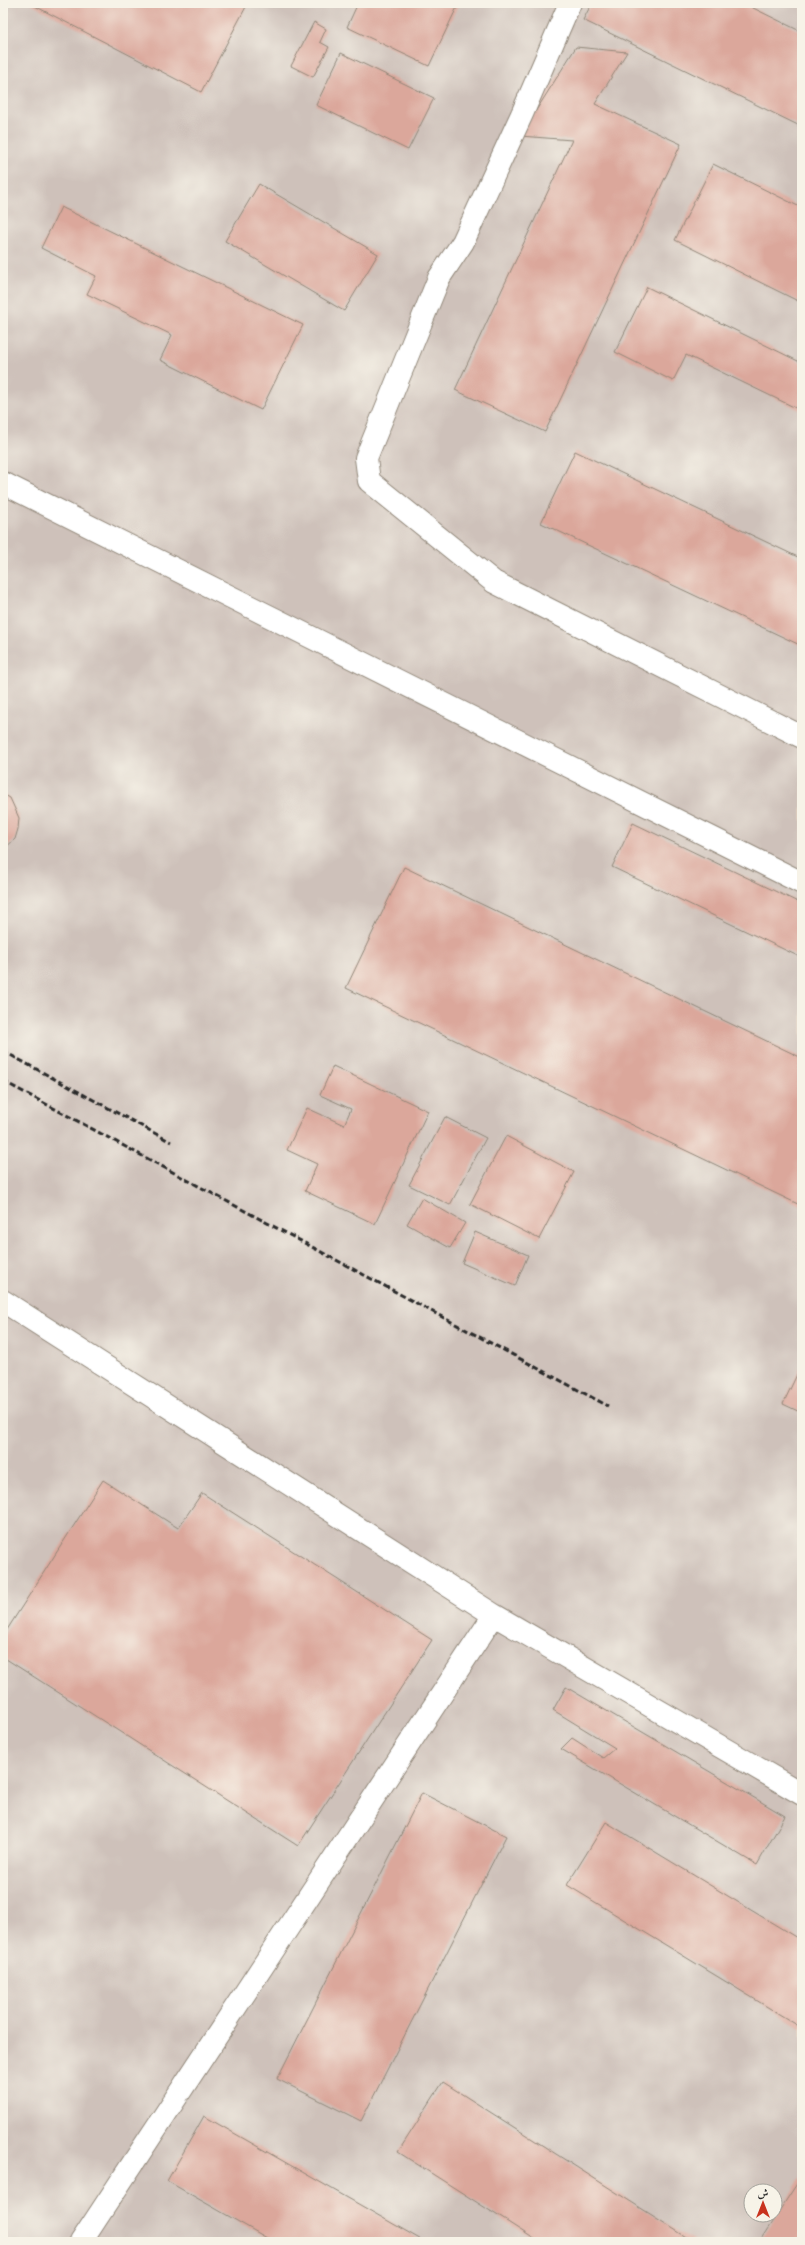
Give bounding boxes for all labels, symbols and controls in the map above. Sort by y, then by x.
north arrow [743,2183,783,2223]
text: ش [758,2185,769,2201]

